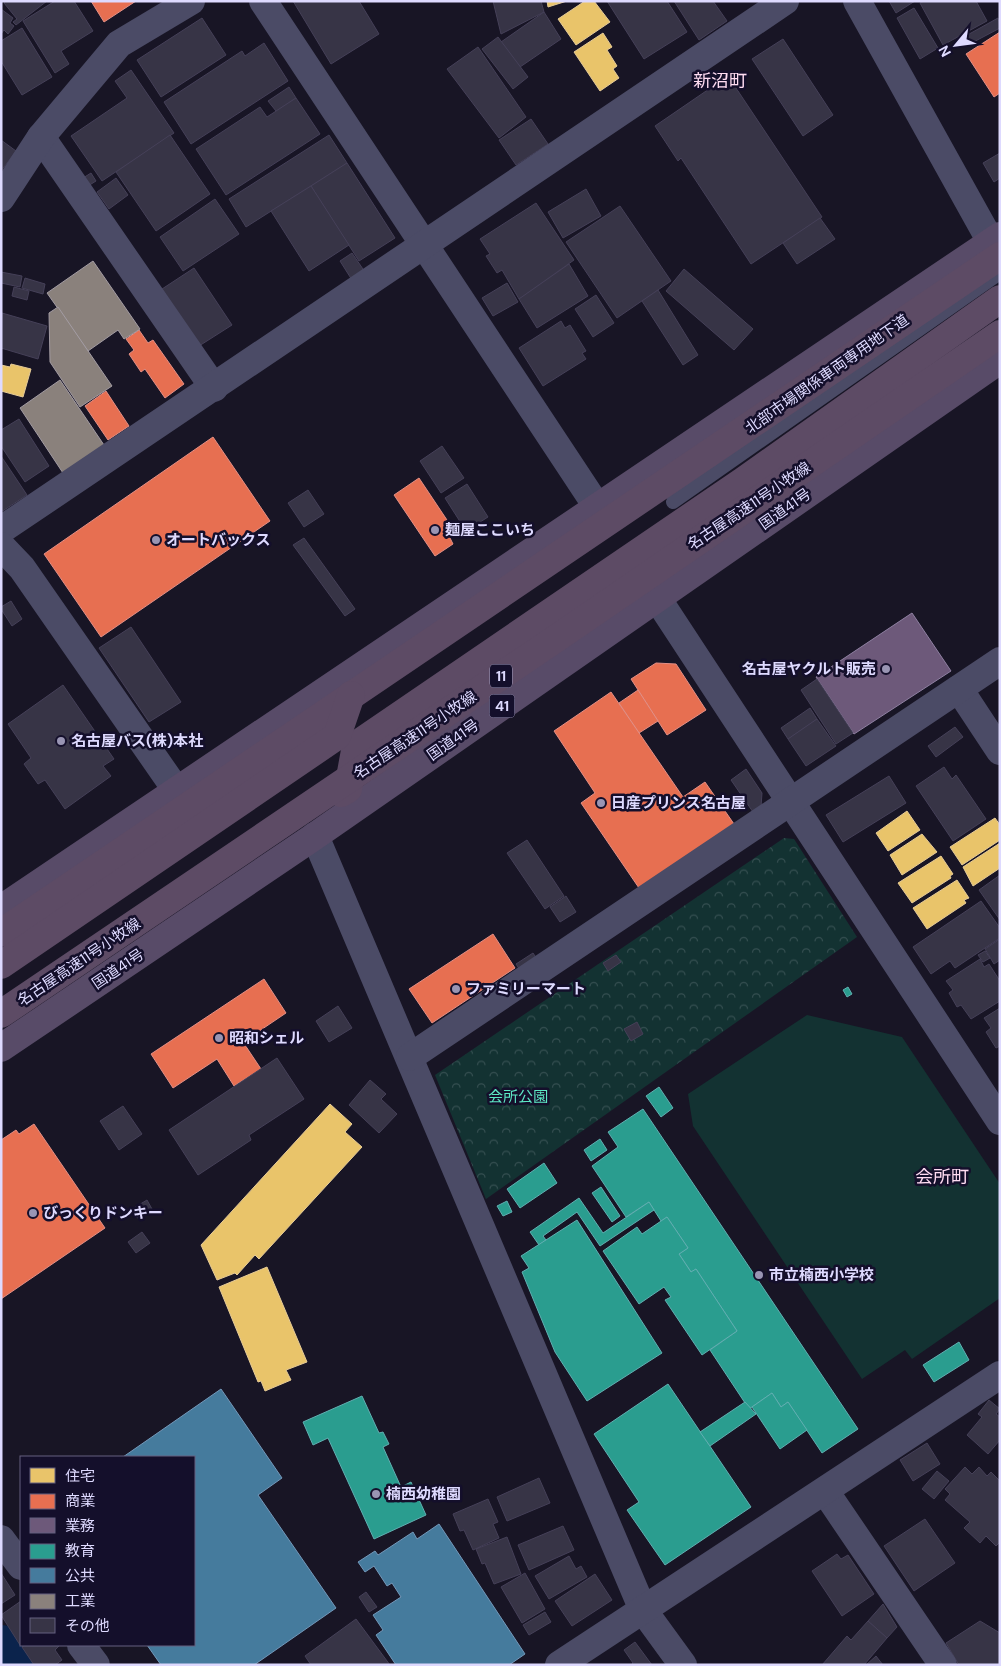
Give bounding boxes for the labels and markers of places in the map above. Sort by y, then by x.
place label: 麺屋ここいち [445,520,535,540]
marker: 麺屋ここいち [429,524,441,536]
place label: オートバックス [166,530,271,550]
marker: オートバックス [150,534,162,546]
place label: 名古屋ヤクルト販売 [741,659,876,679]
marker: 名古屋ヤクルト販売 [880,663,892,675]
place label: 名古屋バス(株)本社 [71,731,203,751]
marker: 名古屋バス(株)本社 [55,735,67,747]
place label: 日産プリンス名古屋 [611,793,746,813]
marker: 日産プリンス名古屋 [595,797,607,809]
place label: ファミリーマート [466,979,586,999]
marker: ファミリーマート [450,983,462,995]
place label: 昭和シェル [229,1028,304,1048]
marker: 昭和シェル [213,1032,225,1044]
place label: びっくりドンキー [43,1203,163,1223]
marker: びっくりドンキー [27,1207,39,1219]
place label: 市立楠西小学校 [769,1265,874,1285]
marker: 市立楠西小学校 [753,1269,765,1281]
place label: 楠西幼稚園 [386,1484,461,1504]
marker: 楠西幼稚園 [370,1488,382,1500]

